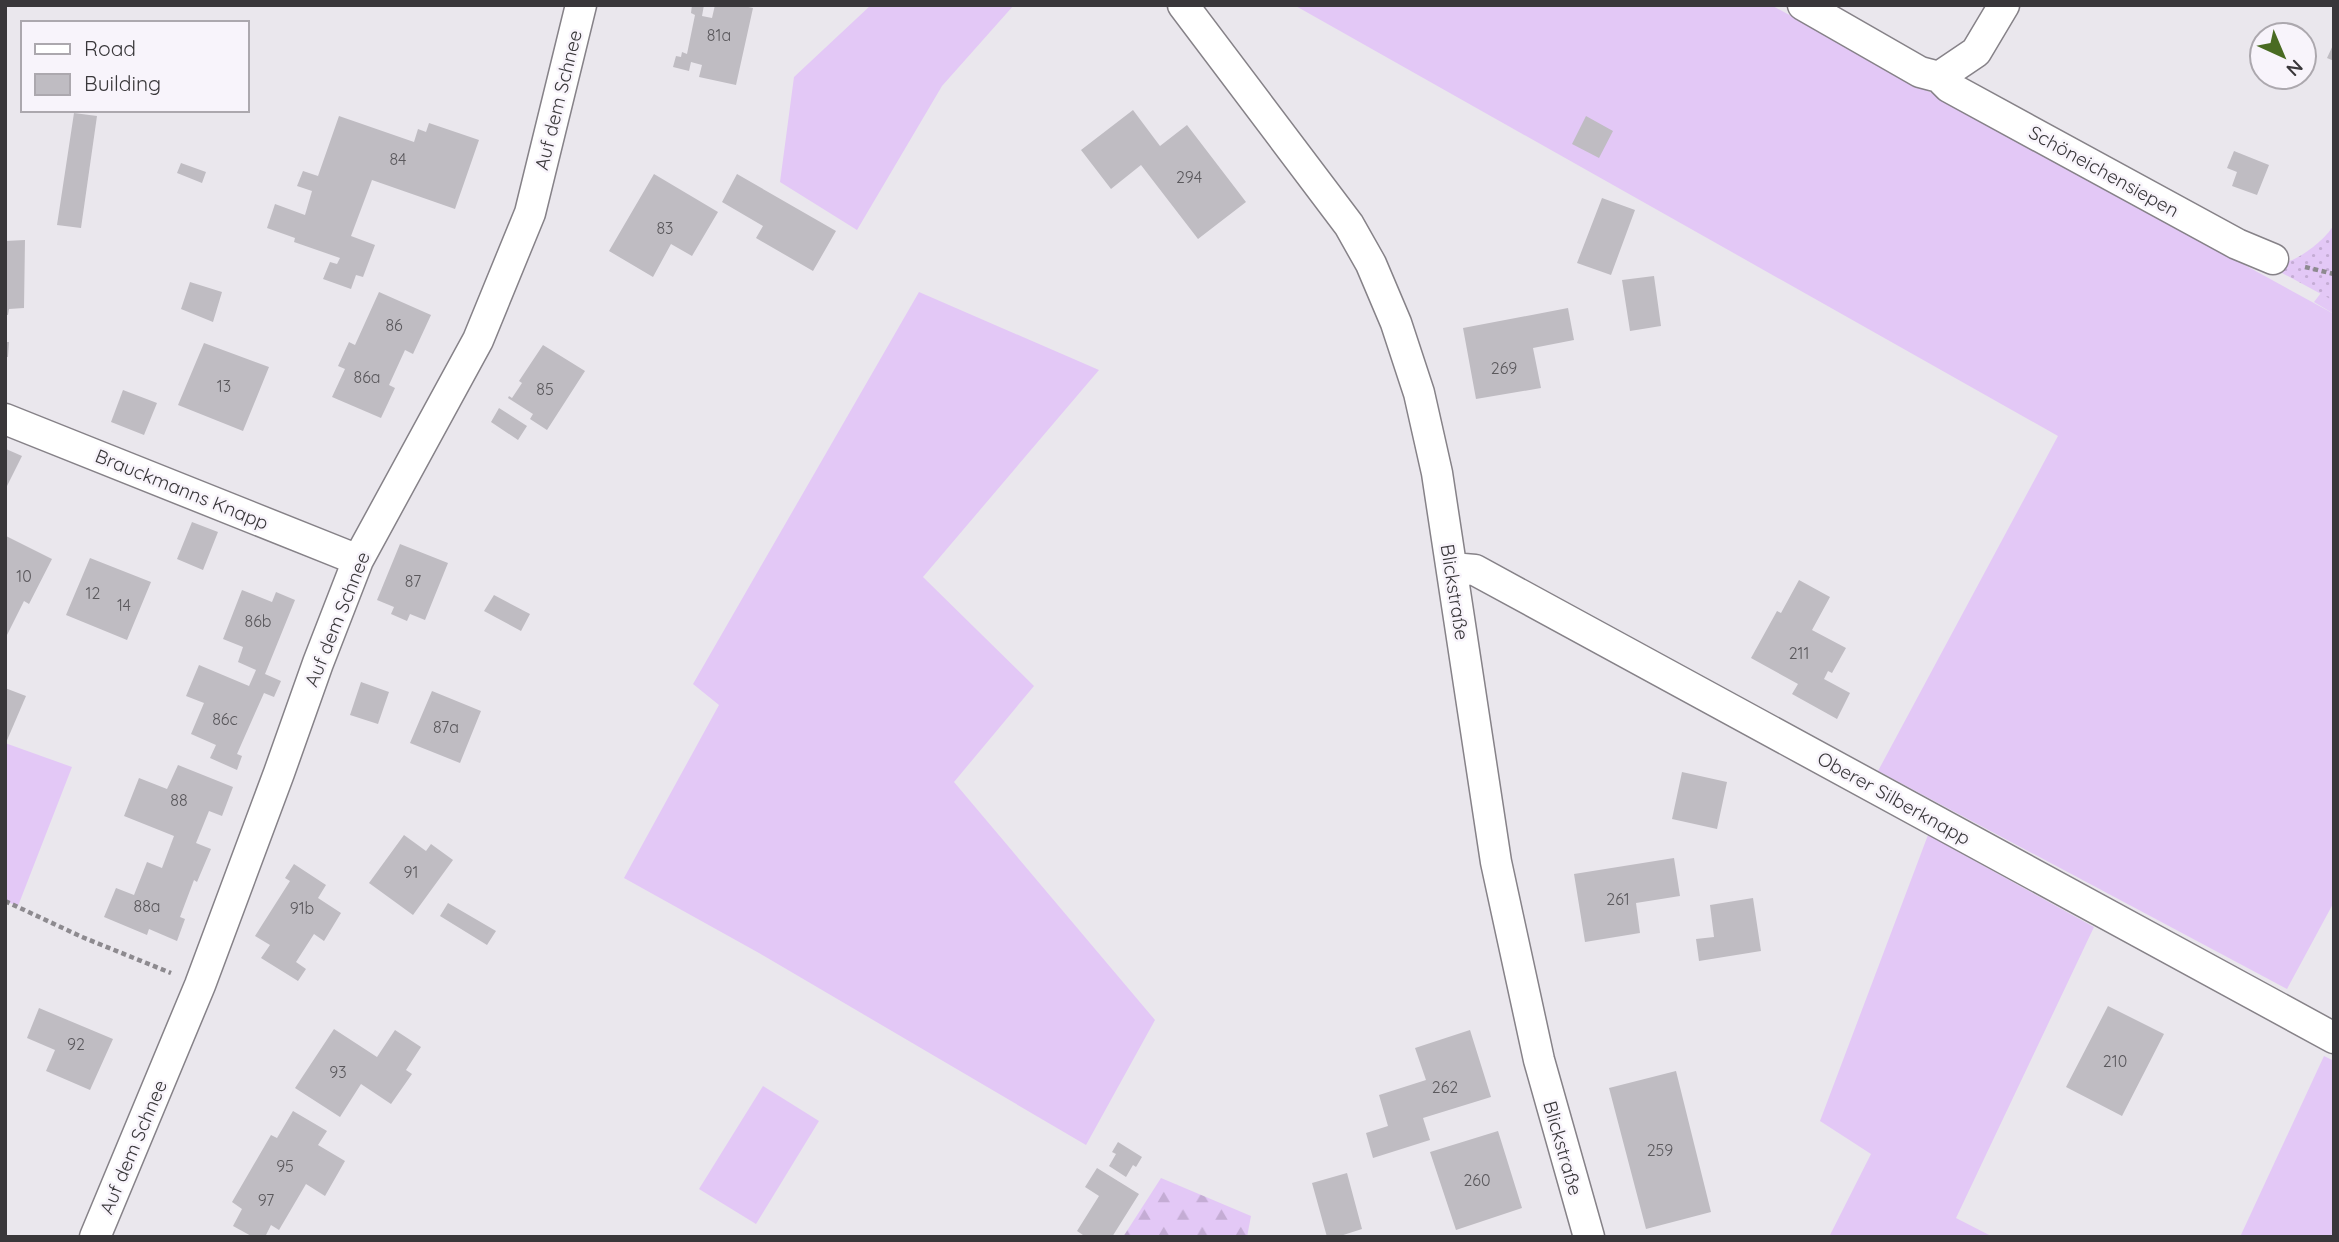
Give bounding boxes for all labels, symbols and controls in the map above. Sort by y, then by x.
legend [21,21,248,112]
north arrow [2248,21,2318,91]
house number: 81a [707,25,731,45]
street label: Auf dem Schnee [529,27,587,173]
text: Road [84,35,136,61]
text: N [2281,55,2308,82]
text: Building [84,70,161,96]
street label: Schöneichensiepen [2025,120,2183,222]
house number: 84 [389,149,407,169]
house number: 294 [1176,167,1202,187]
house number: 83 [656,218,674,238]
house number: 86 [385,315,403,335]
house number: 269 [1491,358,1517,378]
house number: 86a [354,367,380,387]
house number: 13 [217,376,231,396]
house number: 85 [536,379,554,399]
street label: Brauckmanns Knapp [92,443,272,535]
street label: Blickstraße [1436,542,1474,642]
street label: Auf dem Schnee [299,548,375,690]
house number: 10 [16,566,32,586]
house number: 87 [405,571,421,591]
house number: 12 [86,583,101,603]
house number: 14 [117,595,131,615]
house number: 86b [245,611,271,631]
house number: 211 [1789,643,1809,663]
house number: 86c [212,709,238,729]
house number: 87a [433,717,459,737]
street label: Oberer Silberknapp [1813,746,1975,850]
house number: 88 [170,790,188,810]
house number: 91 [404,862,418,882]
house number: 261 [1606,889,1630,909]
house number: 88a [134,896,160,916]
house number: 91b [290,898,314,918]
house number: 92 [67,1034,85,1054]
house number: 210 [2103,1051,2127,1071]
house number: 93 [329,1062,347,1082]
street label: Auf dem Schnee [94,1076,172,1218]
house number: 262 [1432,1077,1458,1097]
street label: Blickstraße [1538,1098,1588,1198]
house number: 259 [1647,1140,1673,1160]
house number: 95 [276,1156,294,1176]
house number: 260 [1464,1170,1491,1190]
house number: 97 [258,1190,274,1210]

